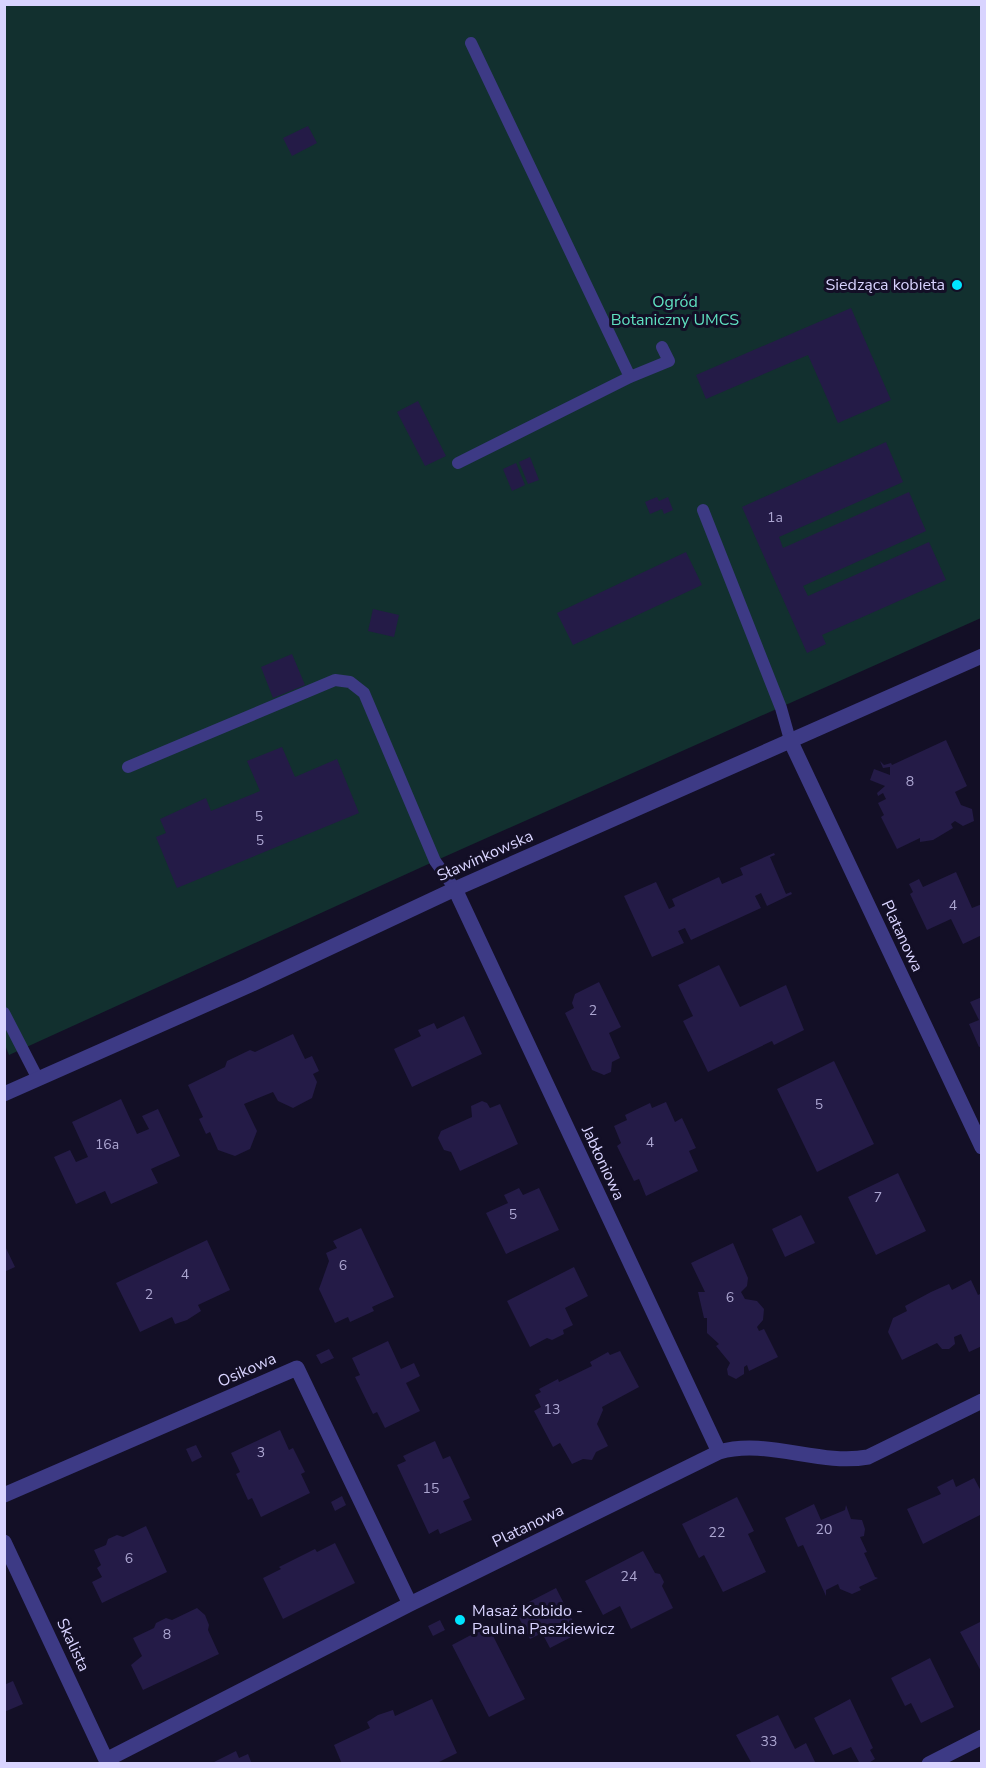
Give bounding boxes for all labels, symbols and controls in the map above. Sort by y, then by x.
place label: Siedząca kobieta [826,274,945,296]
marker: Siedząca kobieta [950,278,964,292]
park label: Ogród Botaniczny UMCS [611,291,739,331]
house number: 1a [767,508,783,527]
house number: 8 [906,772,914,791]
house number: 5 [255,807,263,826]
street label: Sławinkowska [433,825,537,887]
house number: 5 [256,831,264,850]
street label: Platanowa [876,896,928,976]
house number: 4 [949,896,957,915]
house number: 2 [589,1001,597,1020]
house number: 5 [815,1095,823,1114]
street label: Jabłoniowa [576,1121,630,1204]
house number: 4 [646,1133,654,1152]
house number: 16a [95,1135,119,1154]
house number: 7 [874,1188,882,1207]
house number: 5 [509,1205,517,1224]
house number: 6 [339,1256,347,1275]
house number: 4 [181,1265,189,1284]
house number: 2 [145,1285,153,1304]
house number: 6 [726,1288,734,1307]
street label: Osikowa [214,1347,280,1393]
house number: 13 [544,1400,560,1419]
house number: 3 [257,1443,265,1462]
house number: 15 [423,1479,439,1498]
street label: Platanowa [489,1499,567,1553]
house number: 20 [816,1520,832,1539]
house number: 22 [709,1523,725,1542]
house number: 6 [125,1549,133,1568]
house number: 24 [621,1567,637,1586]
place label: Masaż Kobido - Paulina Paszkiewicz [472,1600,615,1640]
marker: Masaż Kobido - Paulina Paszkiewicz [453,1613,467,1627]
street label: Skalista [51,1615,95,1675]
house number: 8 [163,1625,171,1644]
house number: 33 [761,1732,777,1751]

